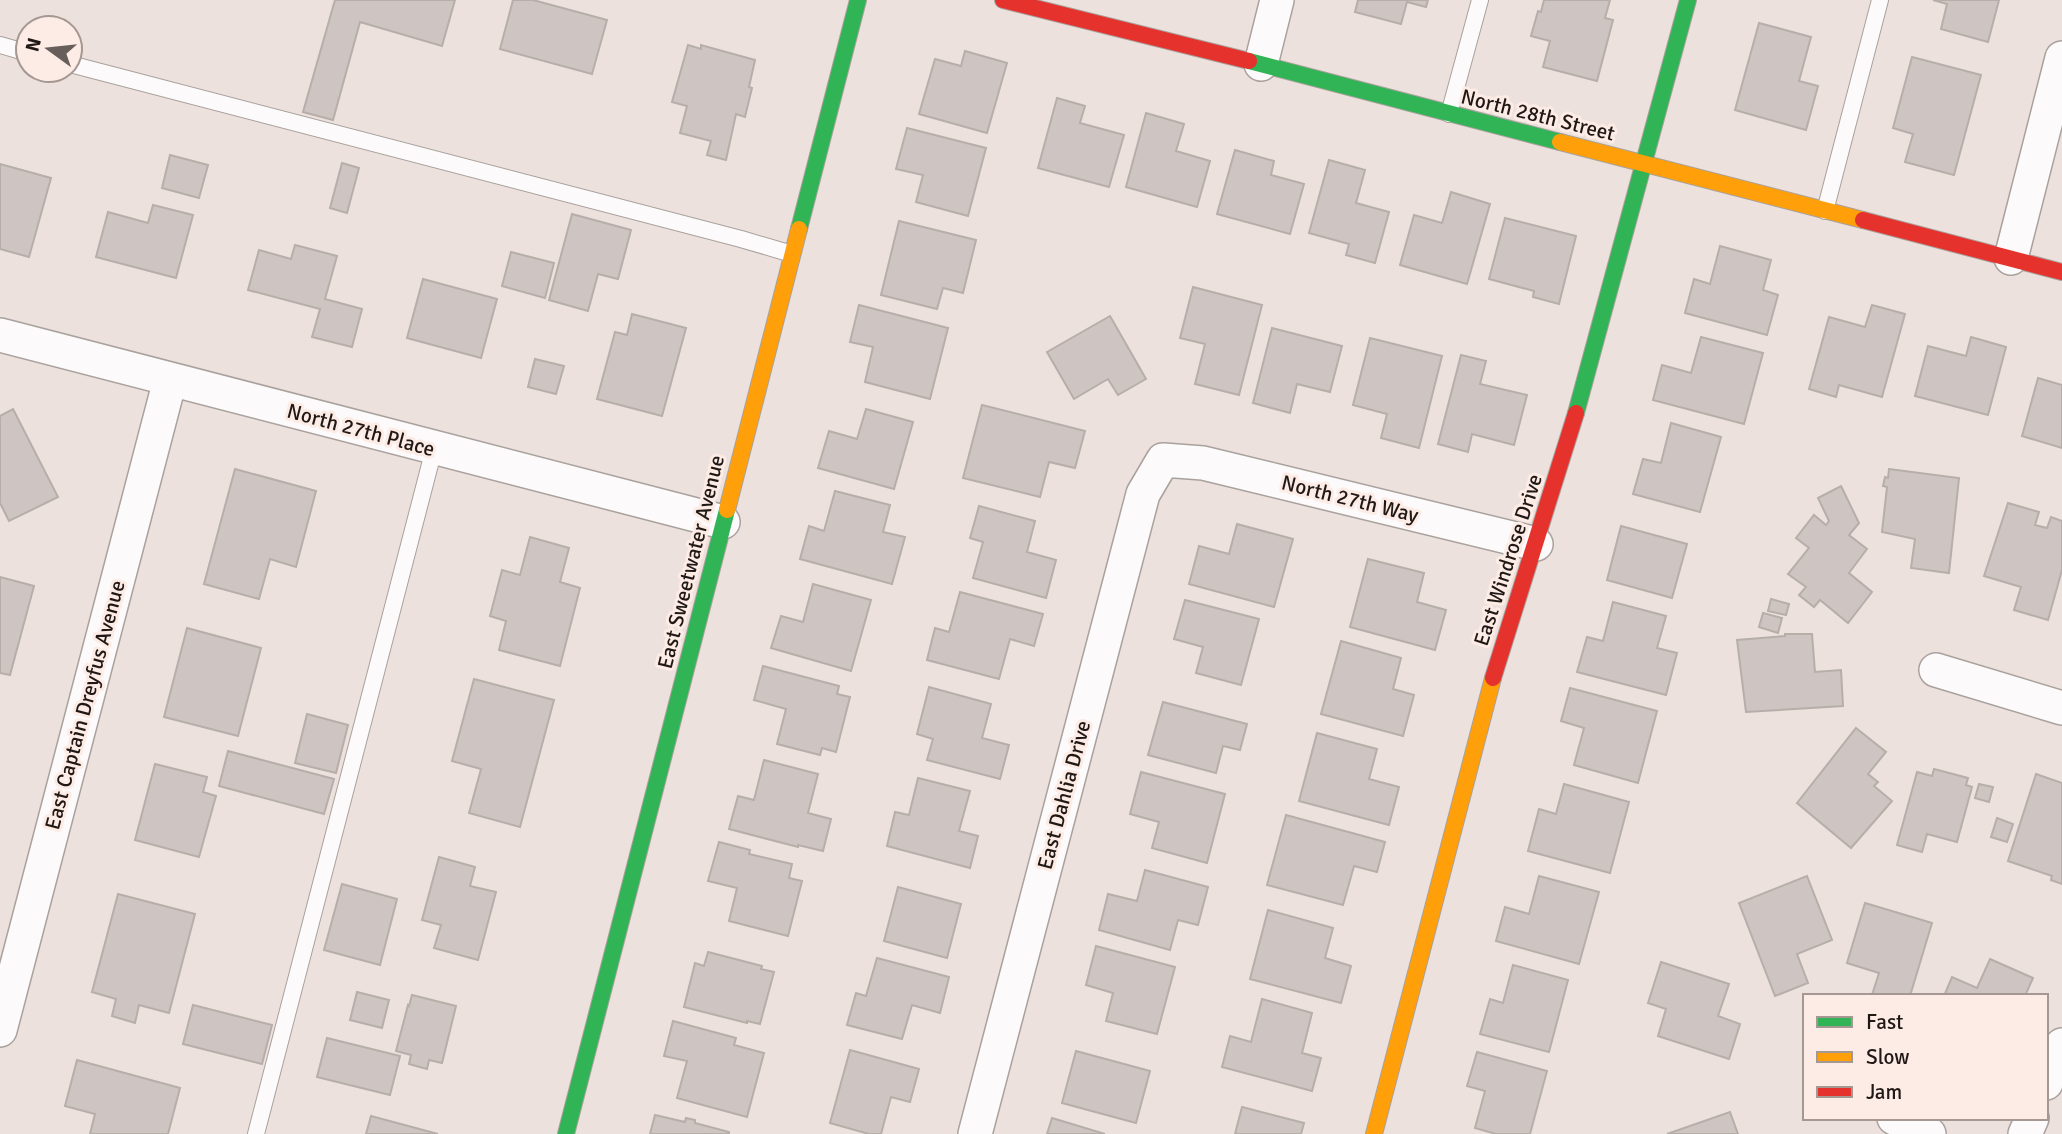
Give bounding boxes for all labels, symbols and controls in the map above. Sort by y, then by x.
north arrow [14,14,84,84]
text: N [20,35,47,54]
street label: North 28th Street [1458,83,1618,147]
street label: North 27th Place [284,398,438,462]
street label: East Sweetwater Avenue [652,452,730,672]
street label: North 27th Way [1279,469,1421,529]
street label: East Windrose Drive [1468,471,1548,649]
street label: East Captain Dreyfus Avenue [39,578,131,832]
street label: East Dahlia Drive [1032,718,1096,872]
legend [1803,994,2048,1120]
text: Fast [1866,1009,1903,1035]
text: Slow [1866,1044,1910,1070]
text: Jam [1866,1079,1902,1105]

